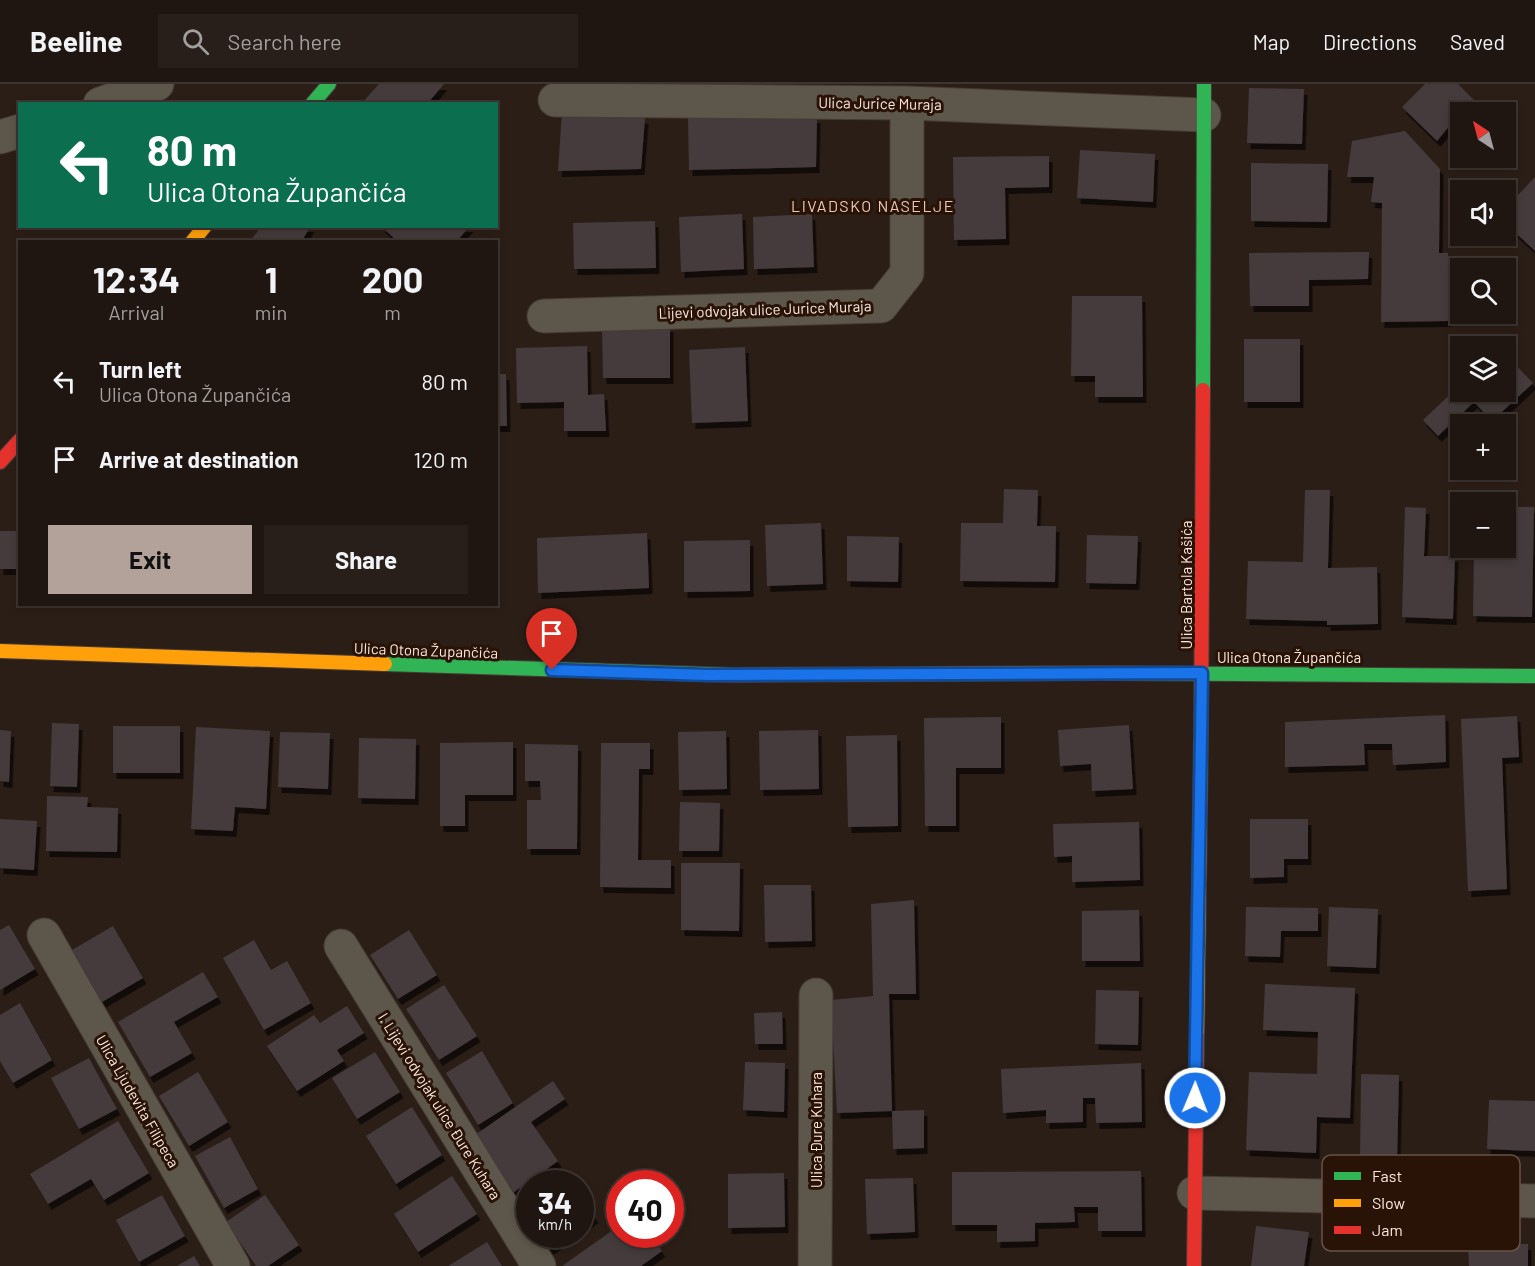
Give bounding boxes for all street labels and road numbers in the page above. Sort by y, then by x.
street label: Ulica Jurice Muraja [818,93,942,113]
street label: Lijevi odvojak ulice Jurice Muraja [658,296,872,322]
street label: Ulica Bartola Kašića [1177,520,1195,650]
street label: Ulica Otona Župančića [354,638,498,662]
street label: Ulica Otona Župančića [1217,648,1361,666]
street label: I. Lijevi odvojak ulice Đure Kuhara [375,1009,505,1203]
street label: Ulica Ljudevita Filipeca [93,1032,183,1170]
street label: Ulica Đure Kuhara [807,1072,825,1188]

